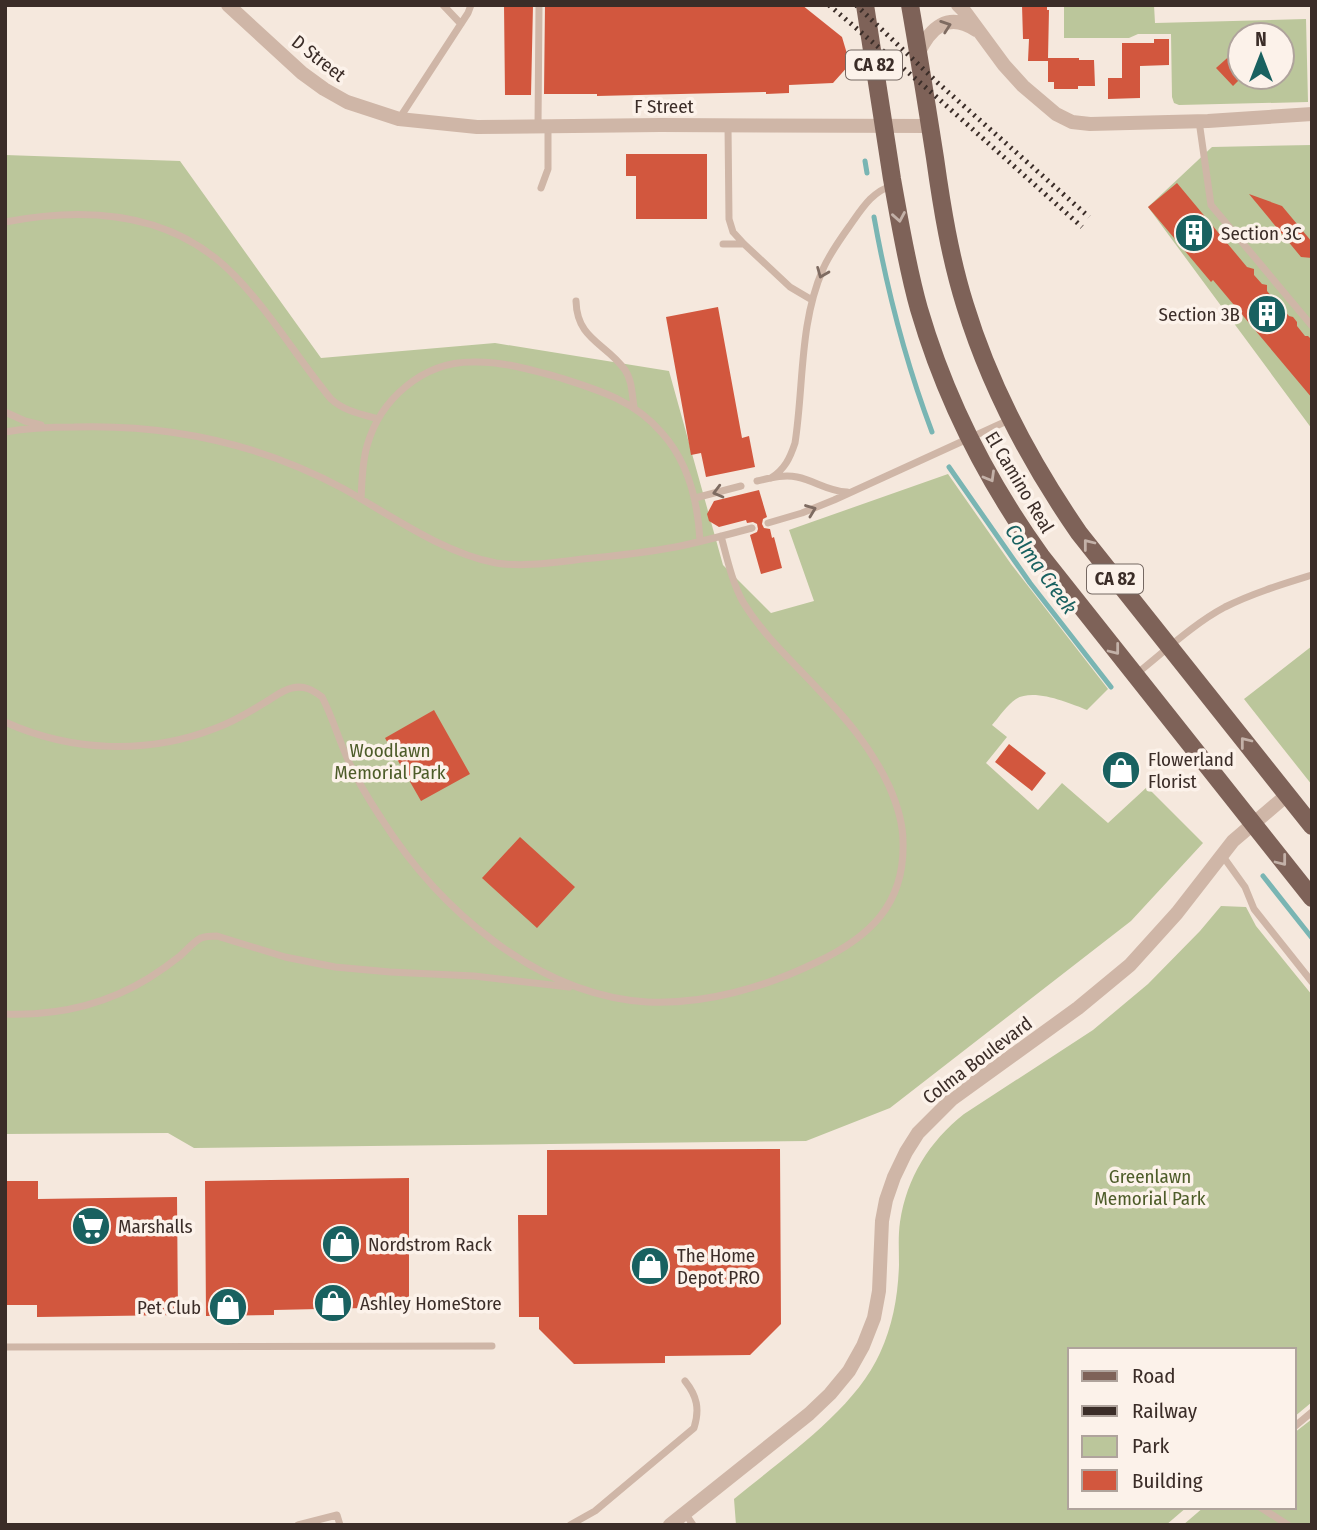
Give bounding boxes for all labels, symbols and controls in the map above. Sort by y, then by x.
one-way arrow [939,20,951,34]
north arrow [1226,21,1296,91]
text: N [1255,28,1267,51]
street label: D Street [287,30,351,87]
road number: CA 82 [846,51,902,80]
street label: F Street [634,95,695,118]
one-way arrow [890,211,905,223]
building icon: Section 3C [1173,212,1215,254]
place label: Section 3C [1221,222,1302,245]
one-way arrow [816,267,830,279]
building icon: Section 3B [1246,293,1288,335]
place label: Section 3B [1159,303,1240,326]
street label: El Camino Real [980,427,1059,537]
one-way arrow [982,469,995,482]
one-way arrow [712,484,724,498]
one-way arrow [804,504,816,518]
water label: Colma Creek [999,519,1083,619]
one-way arrow [1084,540,1097,552]
road number: CA 82 [1087,564,1143,594]
one-way arrow [1106,642,1119,655]
one-way arrow [1241,737,1253,750]
park label: Woodlawn Memorial Park [334,739,446,784]
place label: Flowerland Florist [1148,748,1234,793]
shop icon: Flowerland Florist [1100,749,1142,791]
one-way arrow [1274,852,1286,865]
street label: Colma Boulevard [918,1012,1037,1109]
park label: Greenlawn Memorial Park [1094,1165,1206,1210]
supermarket icon: Marshalls [70,1205,112,1247]
place label: Marshalls [118,1215,193,1238]
shop icon: Nordstrom Rack [320,1223,362,1265]
place label: Nordstrom Rack [368,1233,492,1256]
place label: The Home Depot PRO [677,1244,760,1289]
shop icon: The Home Depot PRO [629,1245,671,1287]
shop icon: Ashley HomeStore [312,1282,354,1324]
shop icon: Pet Club [207,1286,249,1328]
place label: Ashley HomeStore [360,1292,502,1315]
place label: Pet Club [137,1296,201,1319]
legend [1068,1348,1296,1509]
text: Road [1132,1363,1176,1389]
text: Railway [1132,1398,1198,1424]
text: Park [1132,1433,1170,1459]
text: Building [1132,1468,1203,1494]

